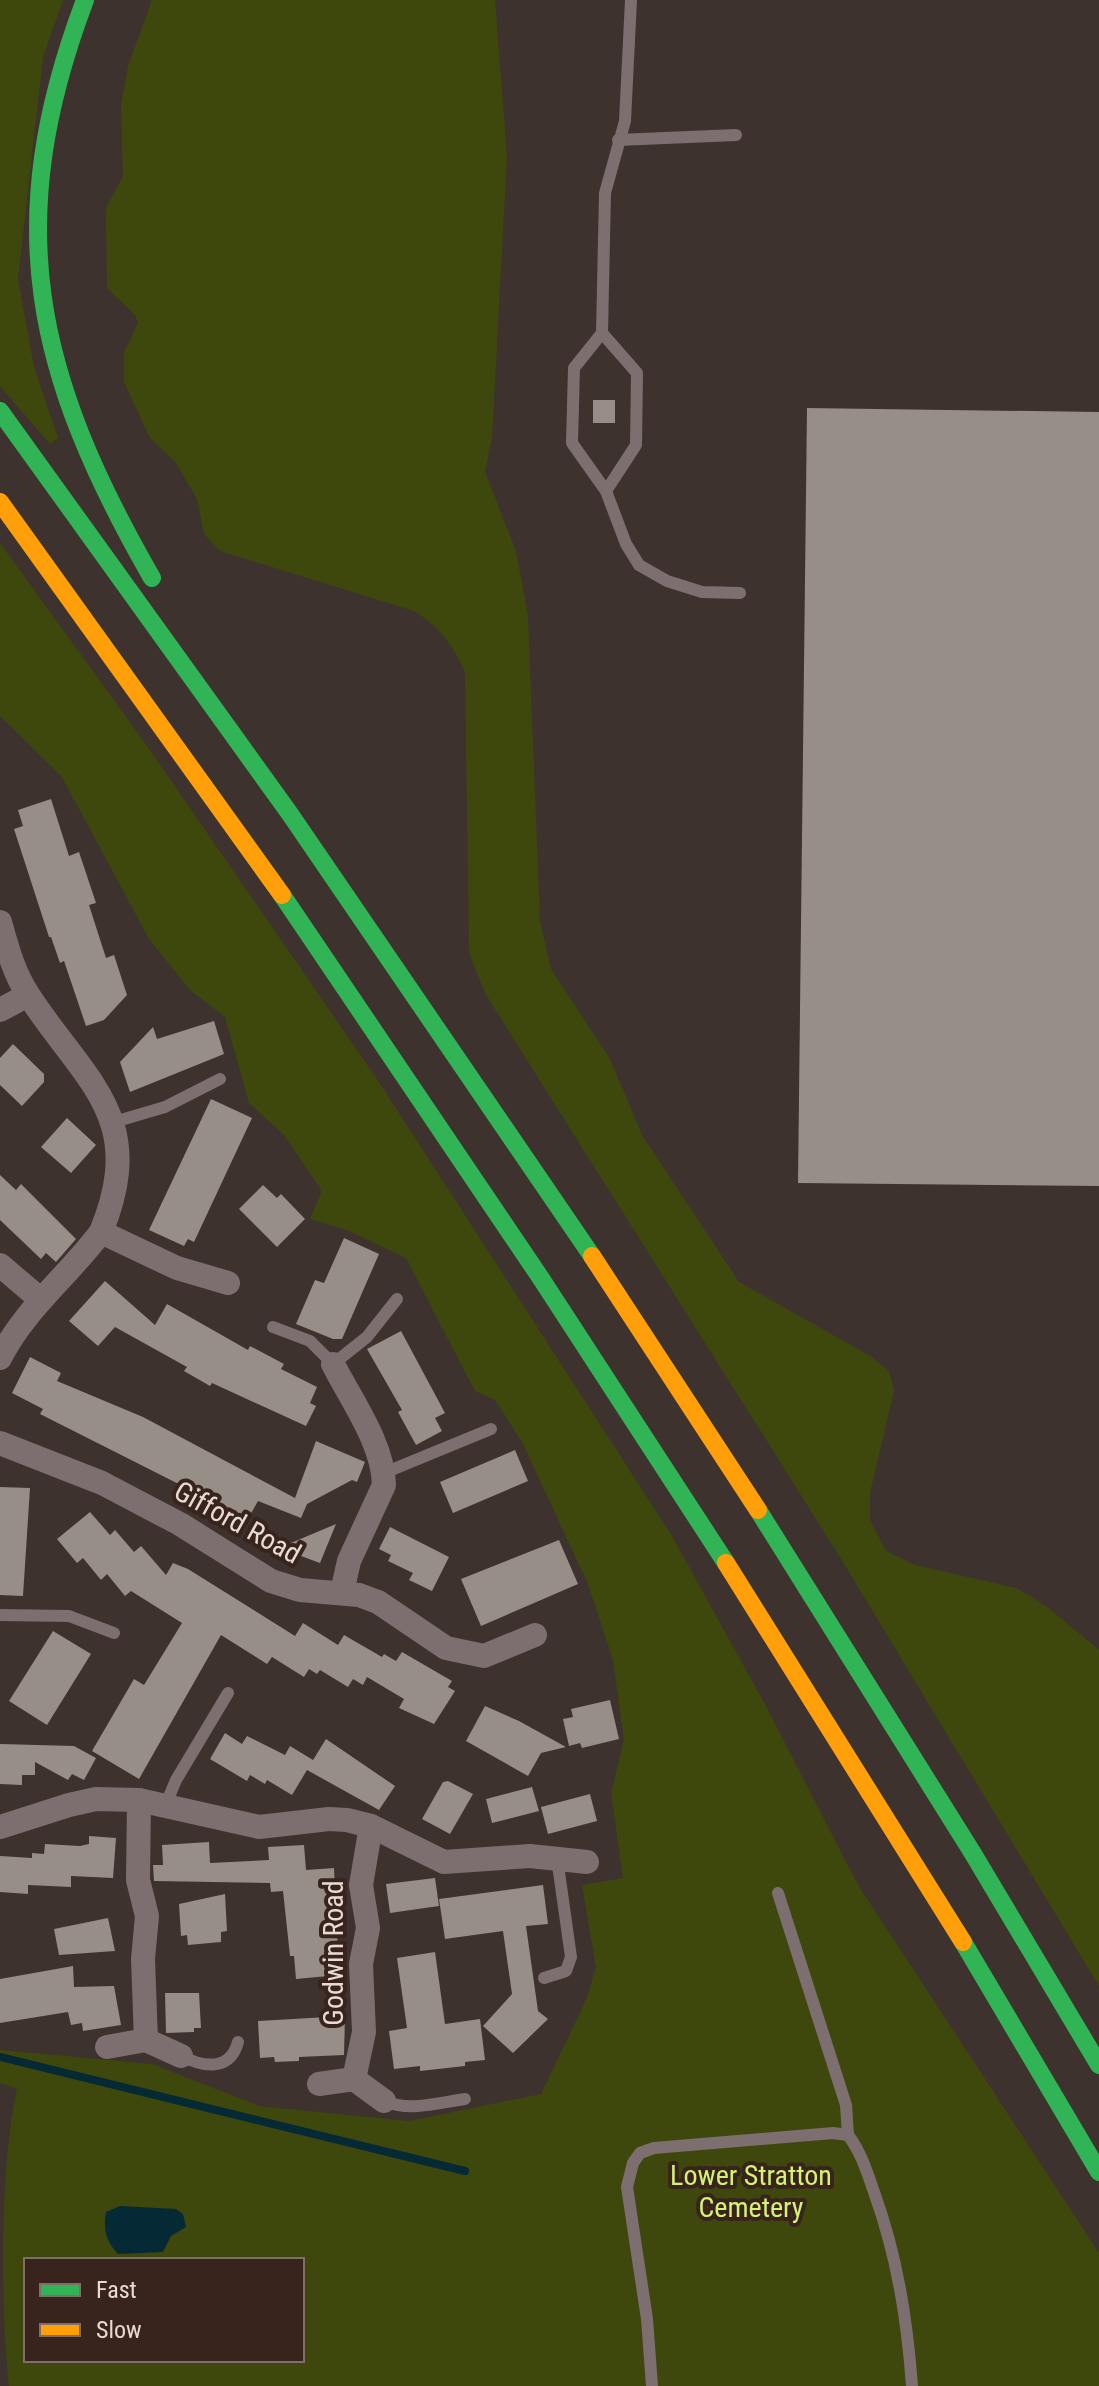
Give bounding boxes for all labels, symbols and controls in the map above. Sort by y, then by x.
street label: Gifford Road [169,1474,307,1571]
street label: Godwin Road [317,1880,350,2026]
park label: Lower Stratton Cemetery [670,2159,832,2224]
legend [24,2258,304,2362]
text: Fast [96,2276,137,2304]
text: Slow [96,2316,142,2344]

